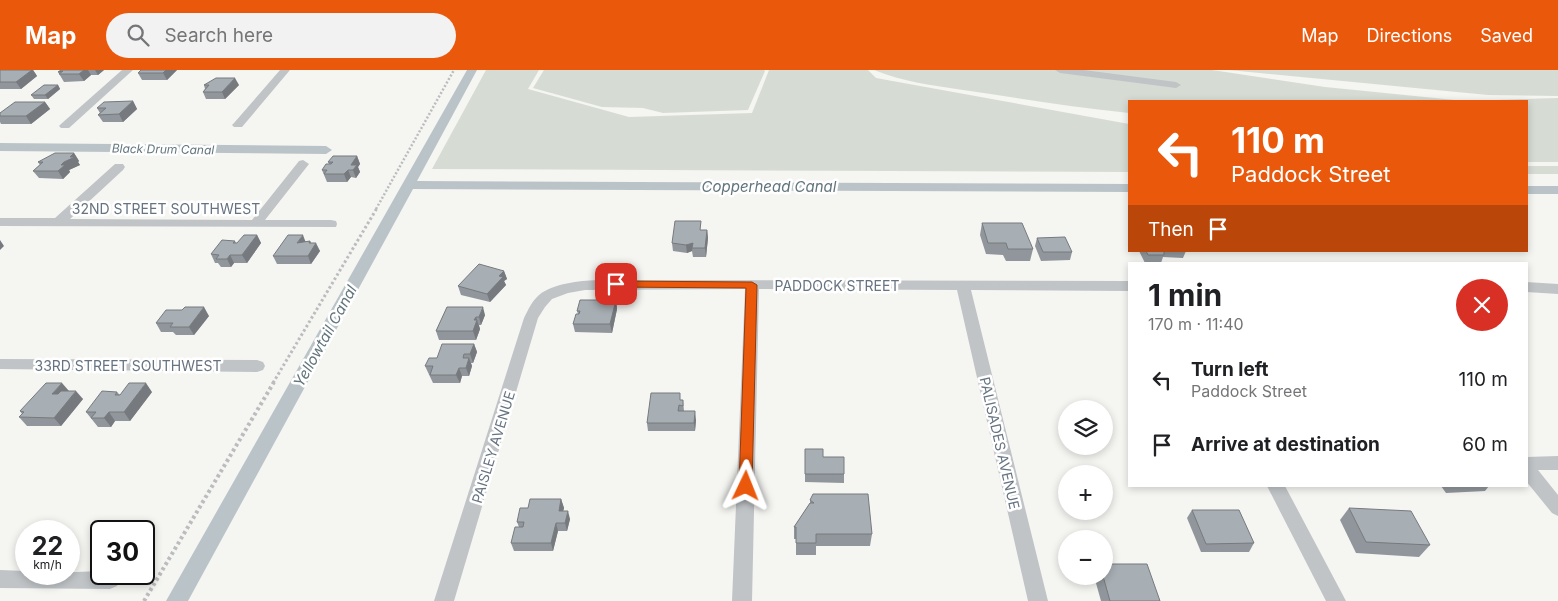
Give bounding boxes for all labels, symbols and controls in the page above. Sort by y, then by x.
search box [106,13,456,58]
text: Map [25,21,76,50]
icon: search [124,21,152,49]
text: Search here [164,24,273,47]
text: Map [1301,25,1339,46]
text: Directions [1367,25,1452,46]
text: Saved [1480,25,1533,46]
text: 110 m [1231,119,1325,161]
icon: left [1148,120,1213,185]
water label: Black Drum Canal [112,141,215,157]
text: Paddock Street [1231,161,1390,187]
water label: Copperhead Canal [702,177,837,196]
street label: 32ND STREET SOUTHWEST [72,200,260,217]
icon: arrive [1204,215,1232,243]
text: Then [1148,218,1194,241]
pin [595,263,637,305]
icon: arrive [602,270,630,298]
street label: PADDOCK STREET [775,277,899,294]
text: 1 min [1148,277,1222,313]
button: close [1456,279,1508,331]
water label: Yellowtail Canal [289,282,361,390]
text: 170 m · 11:40 [1148,314,1244,334]
street label: 33RD STREET SOUTHWEST [35,357,221,374]
text: Turn left [1191,358,1269,381]
icon: left [1148,366,1176,394]
text: 110 m [1459,368,1508,391]
street label: PALISADES AVENUE [976,375,1024,511]
text: Paddock Street [1191,381,1307,401]
street label: PAISLEY AVENUE [468,389,518,505]
map controls [1058,400,1113,585]
button: layers [1058,400,1113,455]
icon: arrive [1148,431,1176,459]
text: Arrive at destination [1191,433,1380,456]
text: 60 m [1462,433,1508,456]
position arrow [719,459,771,511]
button: + [1058,465,1113,520]
speed limit sign: 30 [90,520,155,585]
button: − [1058,530,1113,585]
text: 22 [32,531,63,561]
text: km/h [33,557,62,572]

